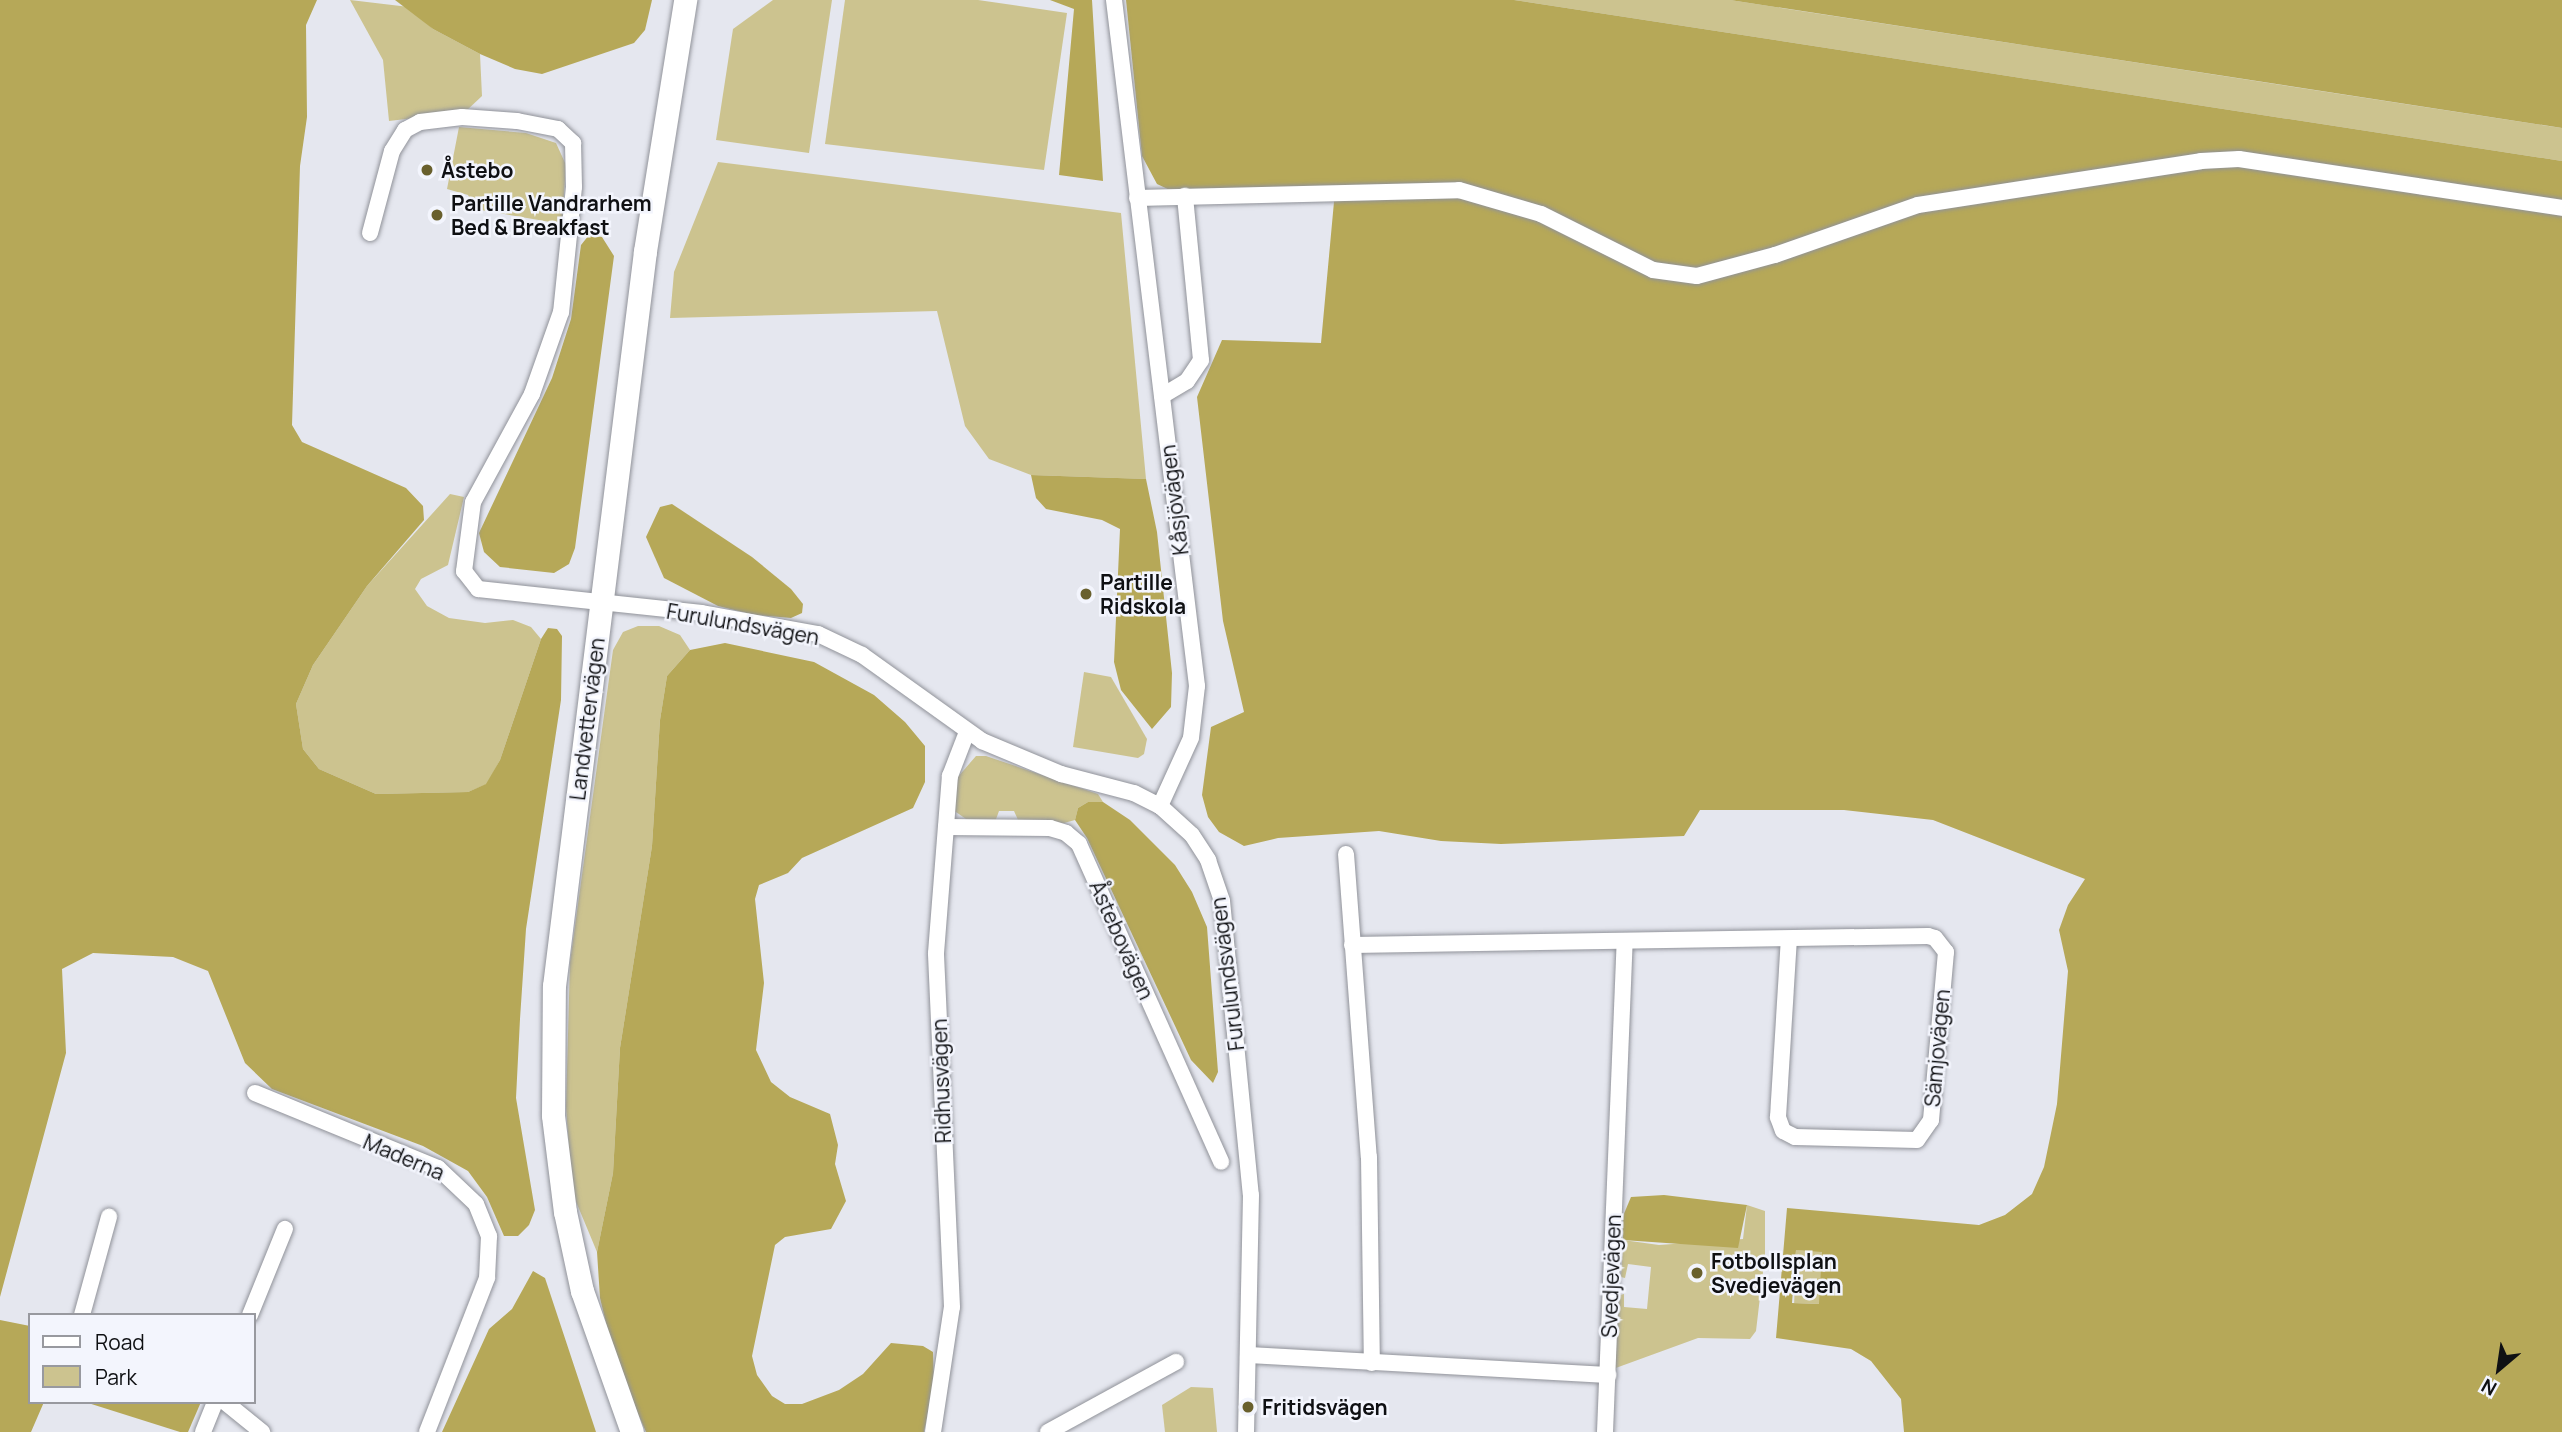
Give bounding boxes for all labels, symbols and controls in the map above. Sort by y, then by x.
place label: Åstebo [441,157,514,183]
marker: Åstebo [419,162,435,178]
place label: Partille Vandrarhem Bed & Breakfast [451,190,652,240]
marker: Partille Vandrarhem Bed & Breakfast [429,207,445,223]
street label: Kåsjövägen [1155,443,1193,557]
place label: Partille Ridskola [1100,569,1186,619]
marker: Partille Ridskola [1078,586,1094,602]
street label: Furulundsvägen [665,598,821,650]
street label: Landvettervägen [565,636,609,802]
street label: Åstebovägen [1085,877,1159,1003]
street label: Furulundsvägen [1205,896,1249,1052]
street label: Sämjovägen [1919,988,1955,1108]
street label: Ridhusvägen [926,1018,956,1144]
street label: Maderna [360,1129,448,1185]
street label: Svedjevägen [1596,1214,1626,1338]
place label: Fotbollsplan Svedjevägen [1711,1248,1841,1298]
marker: Fotbollsplan Svedjevägen [1689,1265,1705,1281]
legend [28,1313,256,1404]
text: Road [95,1328,145,1356]
north arrow [2464,1334,2534,1404]
text: Park [95,1363,137,1391]
text: N [2477,1373,2501,1402]
place label: Fritidsvägen [1262,1394,1388,1420]
marker: Fritidsvägen [1240,1399,1256,1415]

